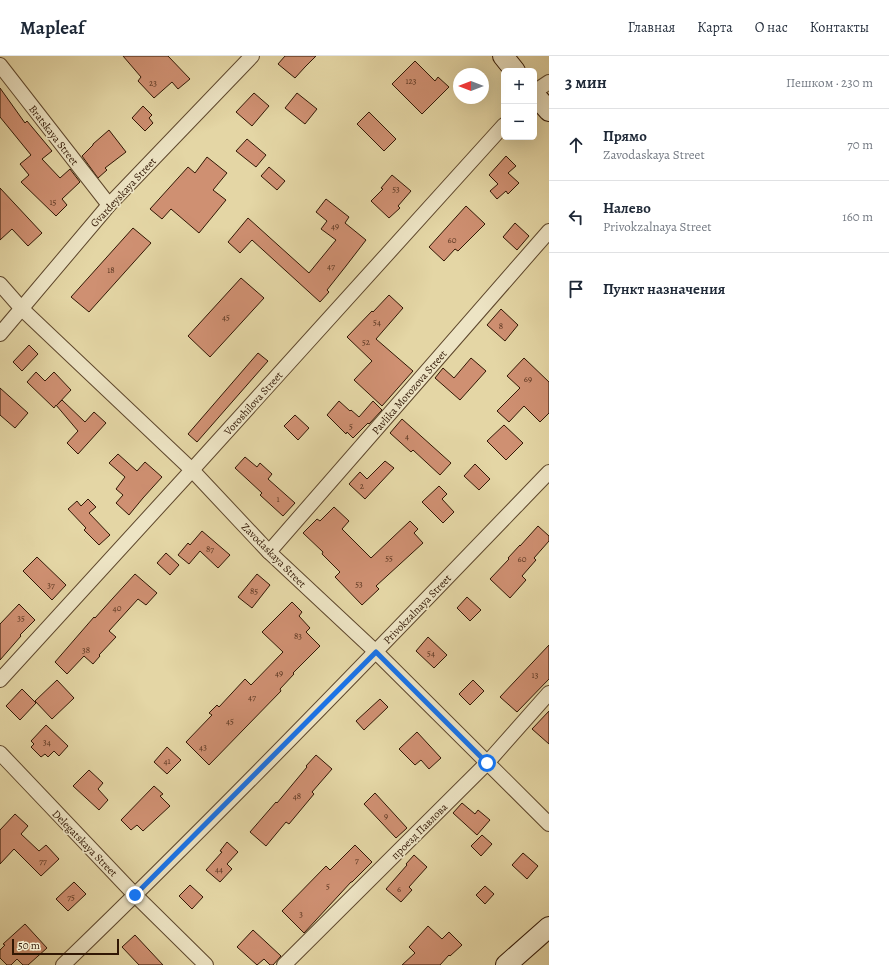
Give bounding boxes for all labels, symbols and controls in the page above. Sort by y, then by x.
text: Mapleaf [20,15,85,41]
text: Главная [628,18,675,37]
text: Карта [697,18,733,37]
text: О нас [755,18,788,37]
text: Контакты [810,18,869,37]
north arrow [453,68,489,104]
map controls [501,68,537,140]
button: + [501,68,537,104]
text: 3 мин [565,71,607,94]
text: Пешком · 230 m [786,74,873,91]
house number: 123 [405,75,417,87]
house number: 23 [149,77,157,89]
street label: Bratskaya Street [25,102,82,169]
button: − [501,104,537,140]
text: Прямо [603,126,647,146]
icon: ahead [565,134,587,156]
text: 70 m [847,136,873,153]
text: Zavodaskaya Street [603,146,705,163]
street label: Gvardeyskaya Street [87,154,160,231]
house number: 53 [392,183,400,195]
house number: 15 [50,196,57,208]
text: Налево [603,198,651,218]
icon: left [565,206,587,228]
text: 160 m [842,208,873,225]
text: Privokzalnaya Street [603,218,712,235]
house number: 49 [331,220,339,232]
house number: 60 [448,234,457,246]
house number: 47 [327,260,335,272]
house number: 18 [107,264,115,276]
icon: arrive [565,278,587,300]
text: Пункт назначения [603,279,725,299]
house number: 45 [222,311,230,323]
house number: 54 [373,316,381,328]
house number: 8 [499,320,503,332]
house number: 52 [362,336,371,348]
street label: Pavlika Morozova Street [368,347,451,438]
street label: Voroshilova Street [220,368,286,439]
house number: 69 [524,373,532,385]
house number: 5 [349,420,353,432]
house number: 4 [405,430,409,442]
house number: 2 [360,480,365,492]
house number: 1 [276,493,280,505]
street label: Zavodaskaya Street [238,520,310,591]
house number: 87 [206,543,214,555]
house number: 55 [385,552,393,564]
house number: 60 [518,553,527,565]
street label: Privokzalnaya Street [380,571,455,648]
house number: 53 [355,578,363,590]
house number: 37 [47,579,55,591]
house number: 85 [250,585,258,597]
house number: 40 [113,602,122,614]
house number: 35 [17,612,25,624]
house number: 83 [294,630,302,642]
house number: 38 [82,644,90,656]
house number: 54 [427,647,435,659]
house number: 49 [275,667,283,679]
house number: 13 [532,669,539,681]
house number: 47 [248,691,256,703]
house number: 45 [226,715,234,727]
house number: 34 [43,736,51,748]
house number: 43 [199,741,207,753]
route start [478,754,496,772]
house number: 41 [163,755,171,767]
house number: 48 [293,790,301,802]
street label: проезд Павлова [388,799,452,863]
street label: Delegatskaya Street [49,806,121,880]
house number: 9 [384,810,388,822]
house number: 7 [355,854,359,866]
house number: 77 [39,855,47,867]
house number: 44 [215,863,223,875]
house number: 5 [326,880,330,892]
house number: 6 [397,883,401,895]
route end [126,886,144,904]
house number: 75 [67,891,75,903]
house number: 3 [299,908,303,920]
scale bar [12,937,119,956]
text: 50 m [18,938,40,953]

